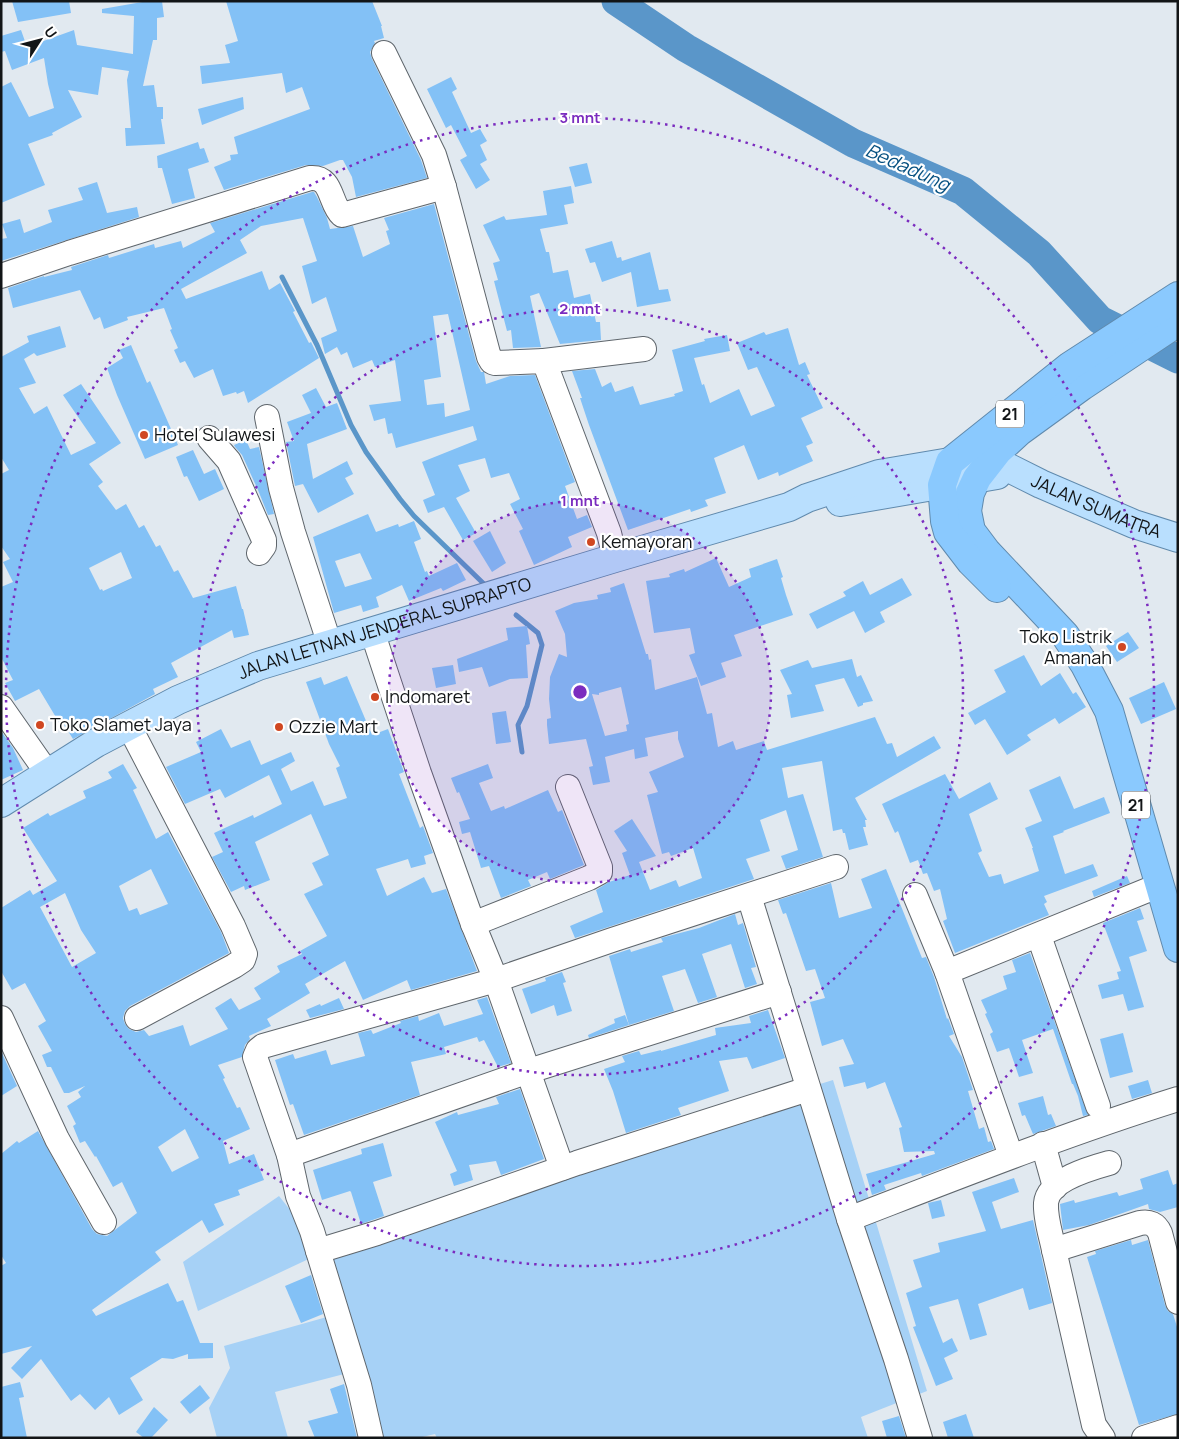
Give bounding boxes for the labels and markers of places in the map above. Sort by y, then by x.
place label: Hotel Sulawesi [154,422,275,446]
marker: Hotel Sulawesi [138,429,150,441]
place label: Kemayoran [601,529,693,553]
marker: Kemayoran [585,536,597,548]
place label: Toko Listrik Amanah [1019,624,1113,669]
marker: Toko Listrik Amanah [1116,641,1128,653]
centre of rings [571,683,589,701]
place label: Indomaret [385,684,470,708]
marker: Indomaret [369,691,381,703]
place label: Toko Slamet Jaya [50,712,192,736]
place label: Ozzie Mart [289,714,378,738]
marker: Toko Slamet Jaya [34,719,46,731]
marker: Ozzie Mart [273,721,285,733]

